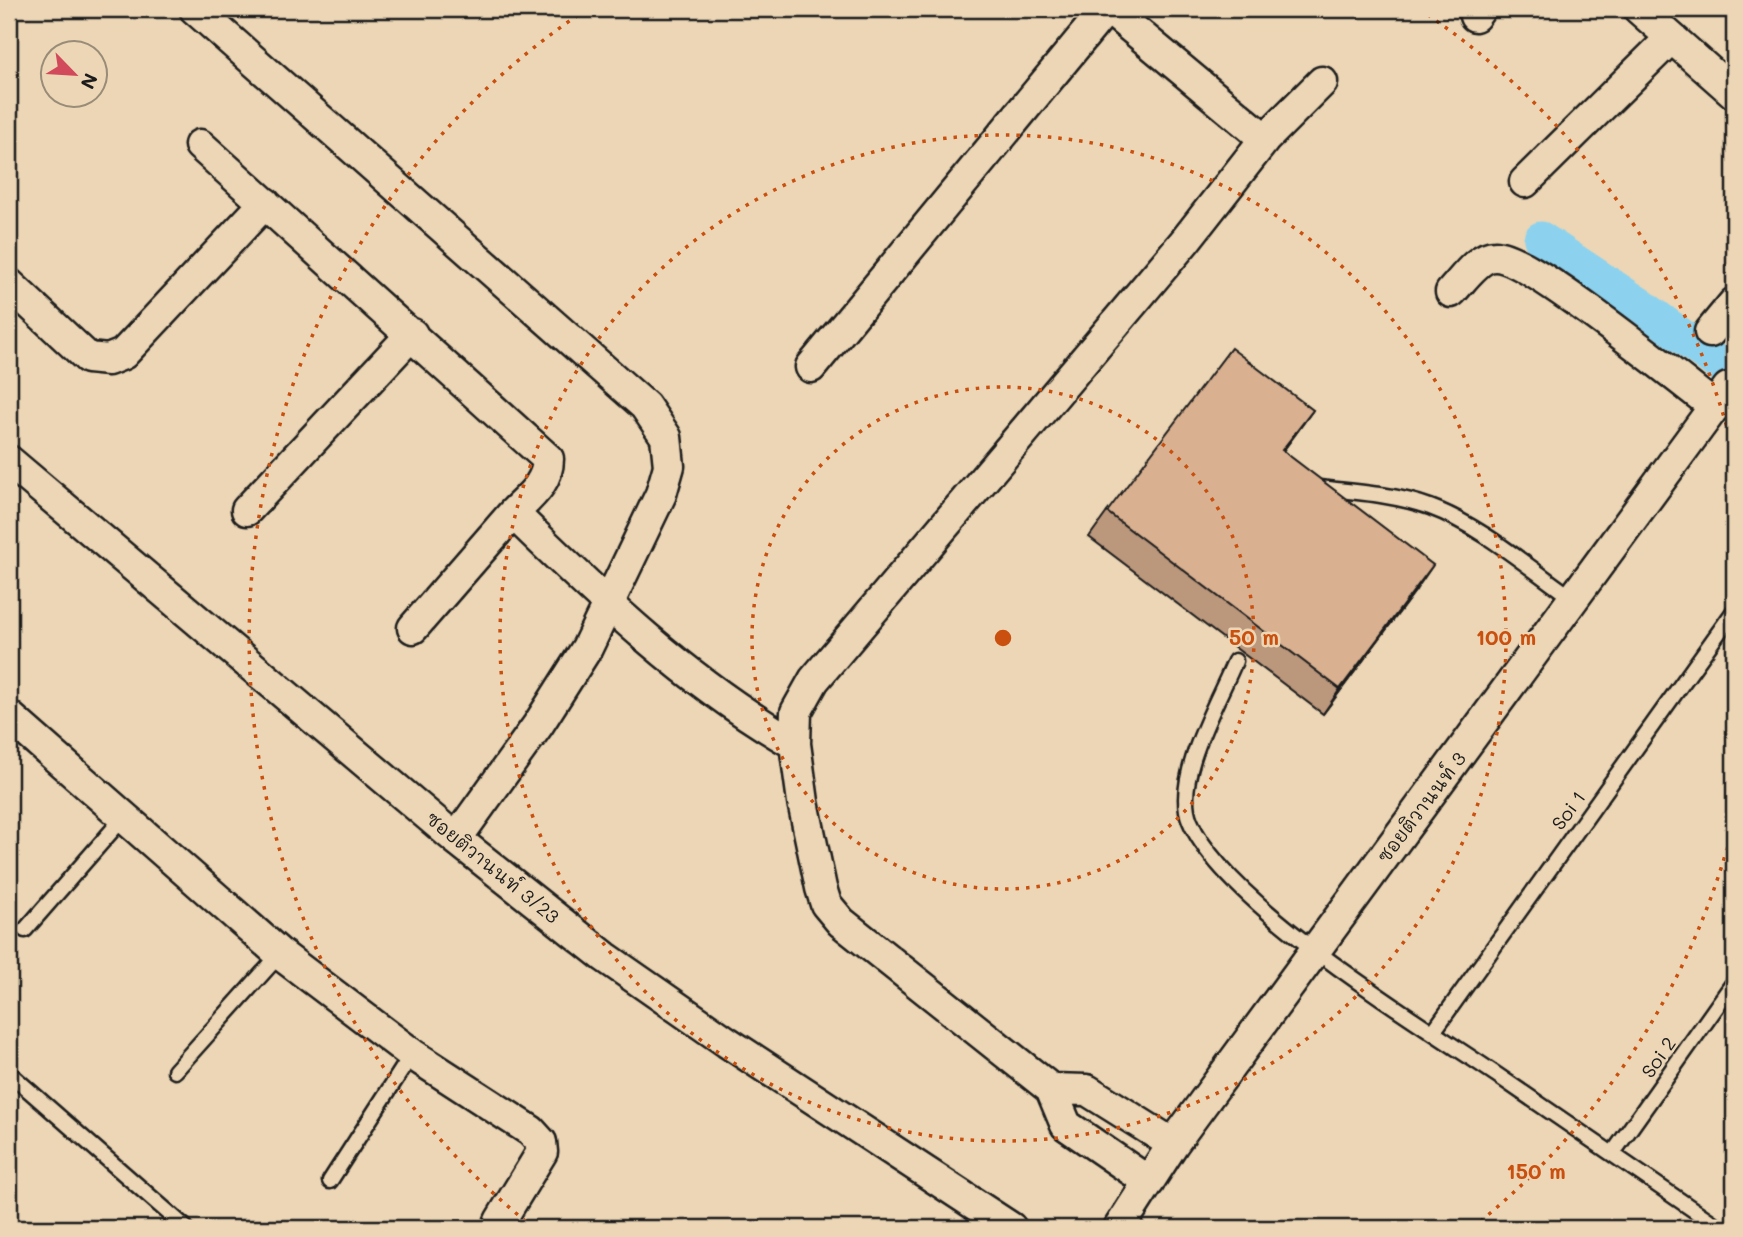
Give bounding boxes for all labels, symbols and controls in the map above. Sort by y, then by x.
north arrow [38,38,108,108]
text: N [75,70,104,93]
text: 50 m [1229,623,1279,650]
text: 100 m [1476,623,1536,650]
centre of rings [991,626,1015,650]
street label: ซอยติวานนท์ 3 [1371,746,1471,868]
street label: Soi 1 [1545,786,1591,834]
street label: ซอยติวานนท์ 3/23 [421,806,565,928]
street label: Soi 2 [1635,1032,1681,1082]
text: 150 m [1506,1157,1566,1184]

